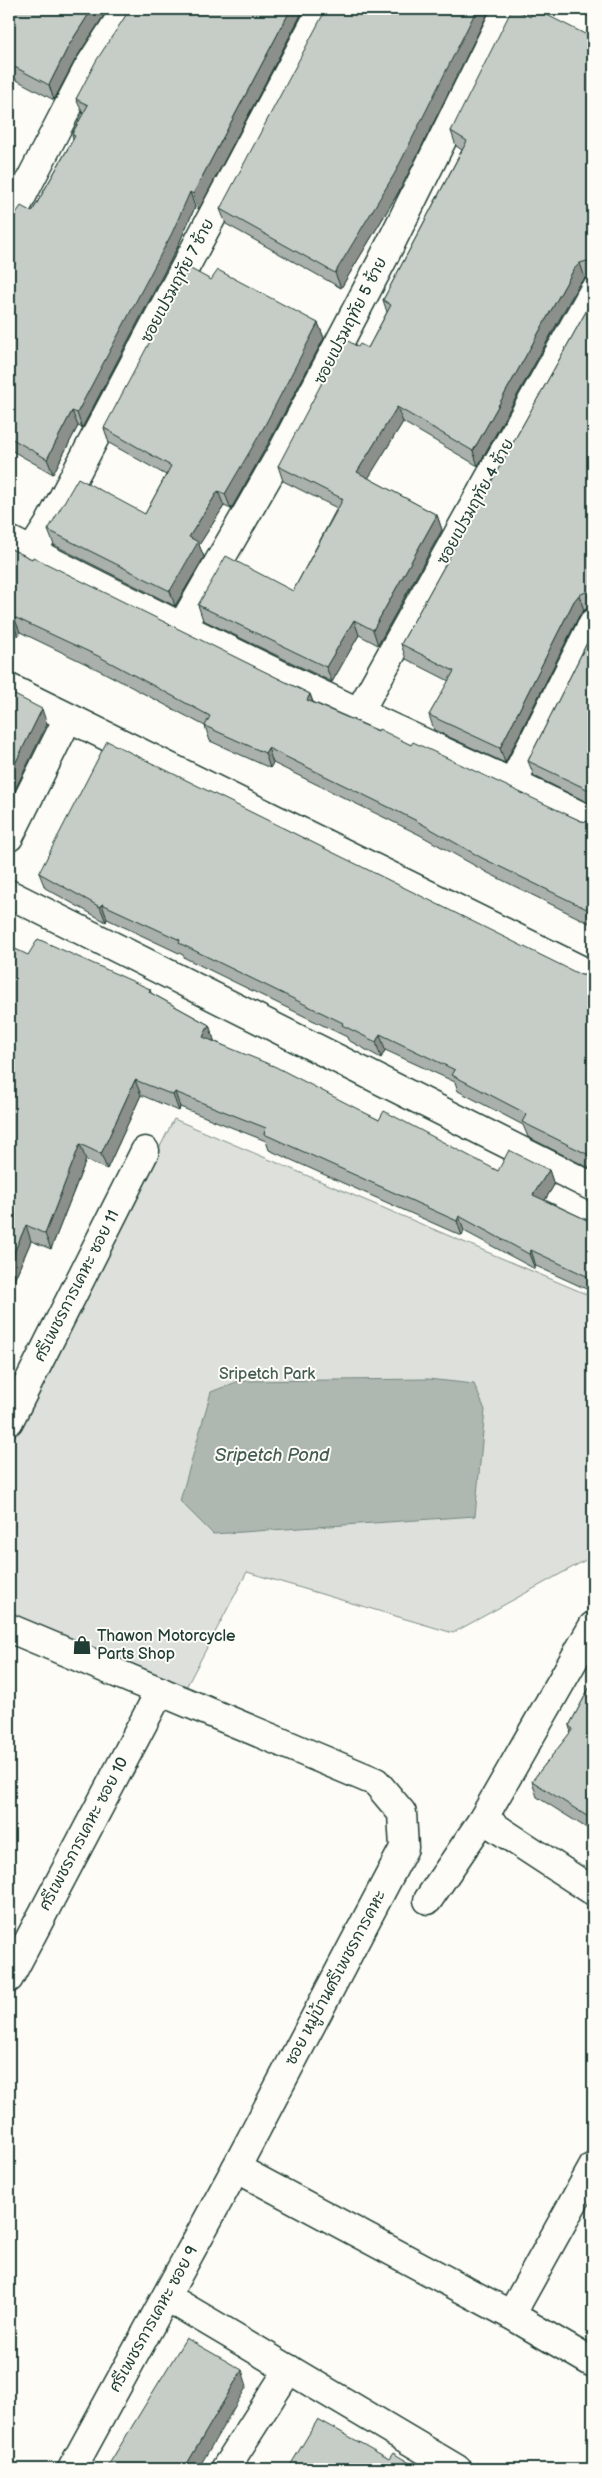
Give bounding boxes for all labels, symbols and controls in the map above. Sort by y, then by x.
street label: ซอยเปรมฤทัย 7 ซ้าย [136,215,220,347]
street label: ซอยเปรมฤทัย 5 ซ้าย [309,253,392,388]
street label: ซอยเปรมฤทัย 4 ซ้าย [432,435,519,569]
street label: ศรีเพชรการเคหะ ซอย 11 [29,1206,123,1365]
park label: Sripetch Park [219,1365,315,1384]
water label: Sripetch Pond [215,1445,330,1466]
place label: Thawon Motorcycle Parts Shop [97,1627,236,1664]
shop icon: Thawon Motorcycle Parts Shop [71,1634,93,1656]
street label: ศรีเพชรการเคหะ ซอย 10 [34,1753,132,1914]
street label: ซอย หมู่บ้านศรีเพชรการคหะ [279,1886,392,2070]
street label: ศรีเพชรการเคหะ ซอย 9 [104,2242,202,2395]

